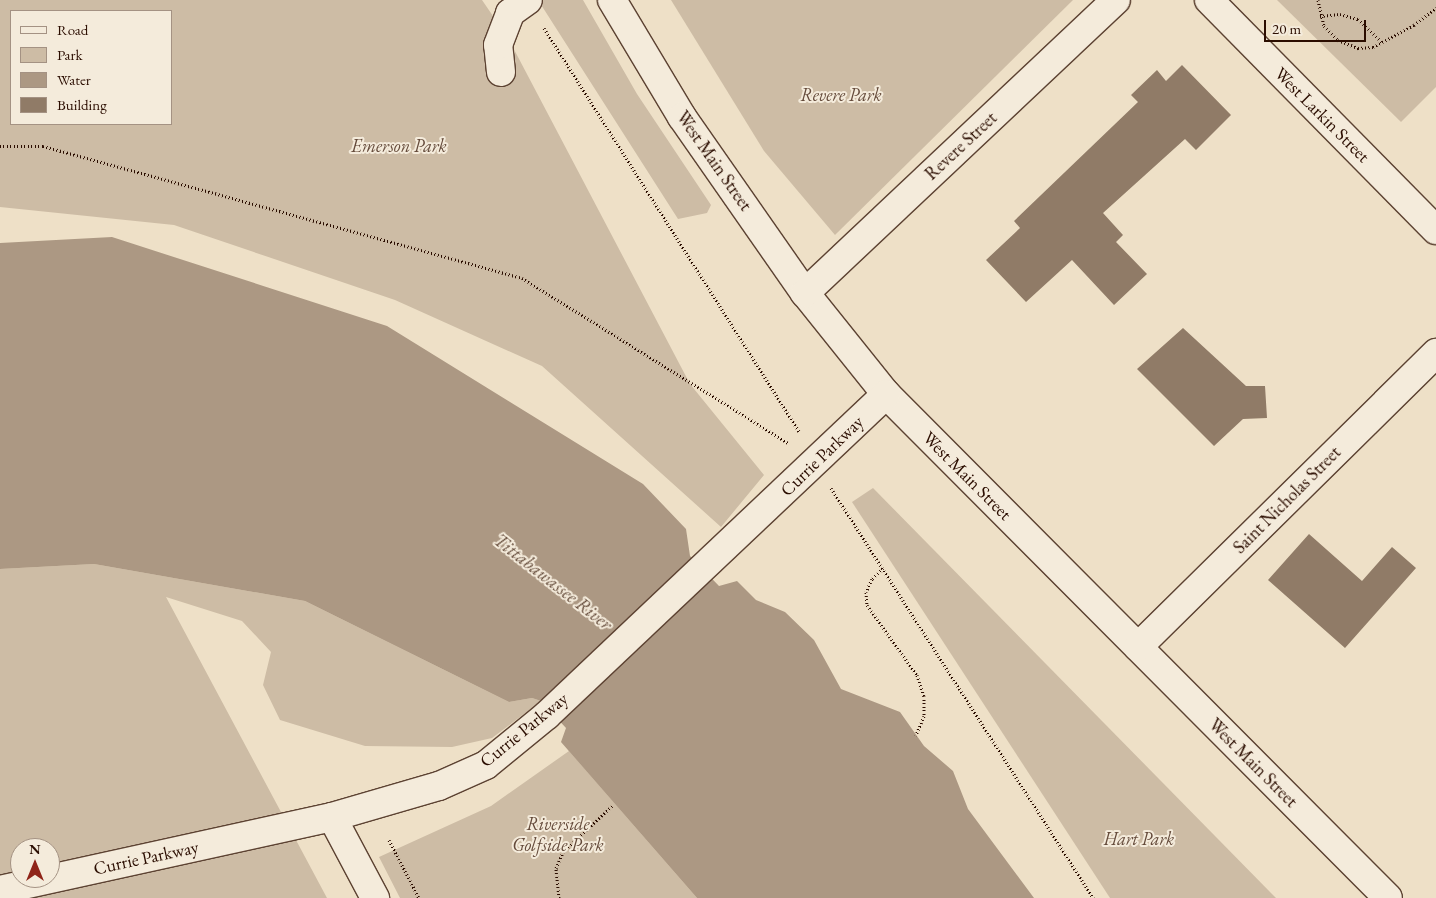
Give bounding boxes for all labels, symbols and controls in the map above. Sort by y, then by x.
legend [10,10,172,125]
scale bar [1266,10,1368,42]
text: 20 m [1272,19,1301,38]
text: Road [57,20,88,39]
text: Park [57,45,83,64]
street label: West Larkin Street [1270,63,1374,167]
text: Water [57,70,91,89]
park label: Revere Park [800,84,882,106]
text: Building [57,95,107,114]
street label: West Main Street [672,107,756,215]
street label: Revere Street [921,107,1001,185]
park label: Emerson Park [351,135,447,157]
street label: Currie Parkway [776,411,868,501]
street label: West Main Street [918,427,1016,525]
street label: Saint Nicholas Street [1229,442,1345,558]
water label: Tittabawassee River [489,529,617,635]
street label: Currie Parkway [476,688,572,772]
street label: West Main Street [1204,714,1302,812]
park label: Riverside Golfside Park [512,814,604,856]
park label: Hart Park [1104,828,1174,850]
street label: Currie Parkway [91,836,201,880]
north arrow [10,838,60,888]
text: N [29,840,41,858]

